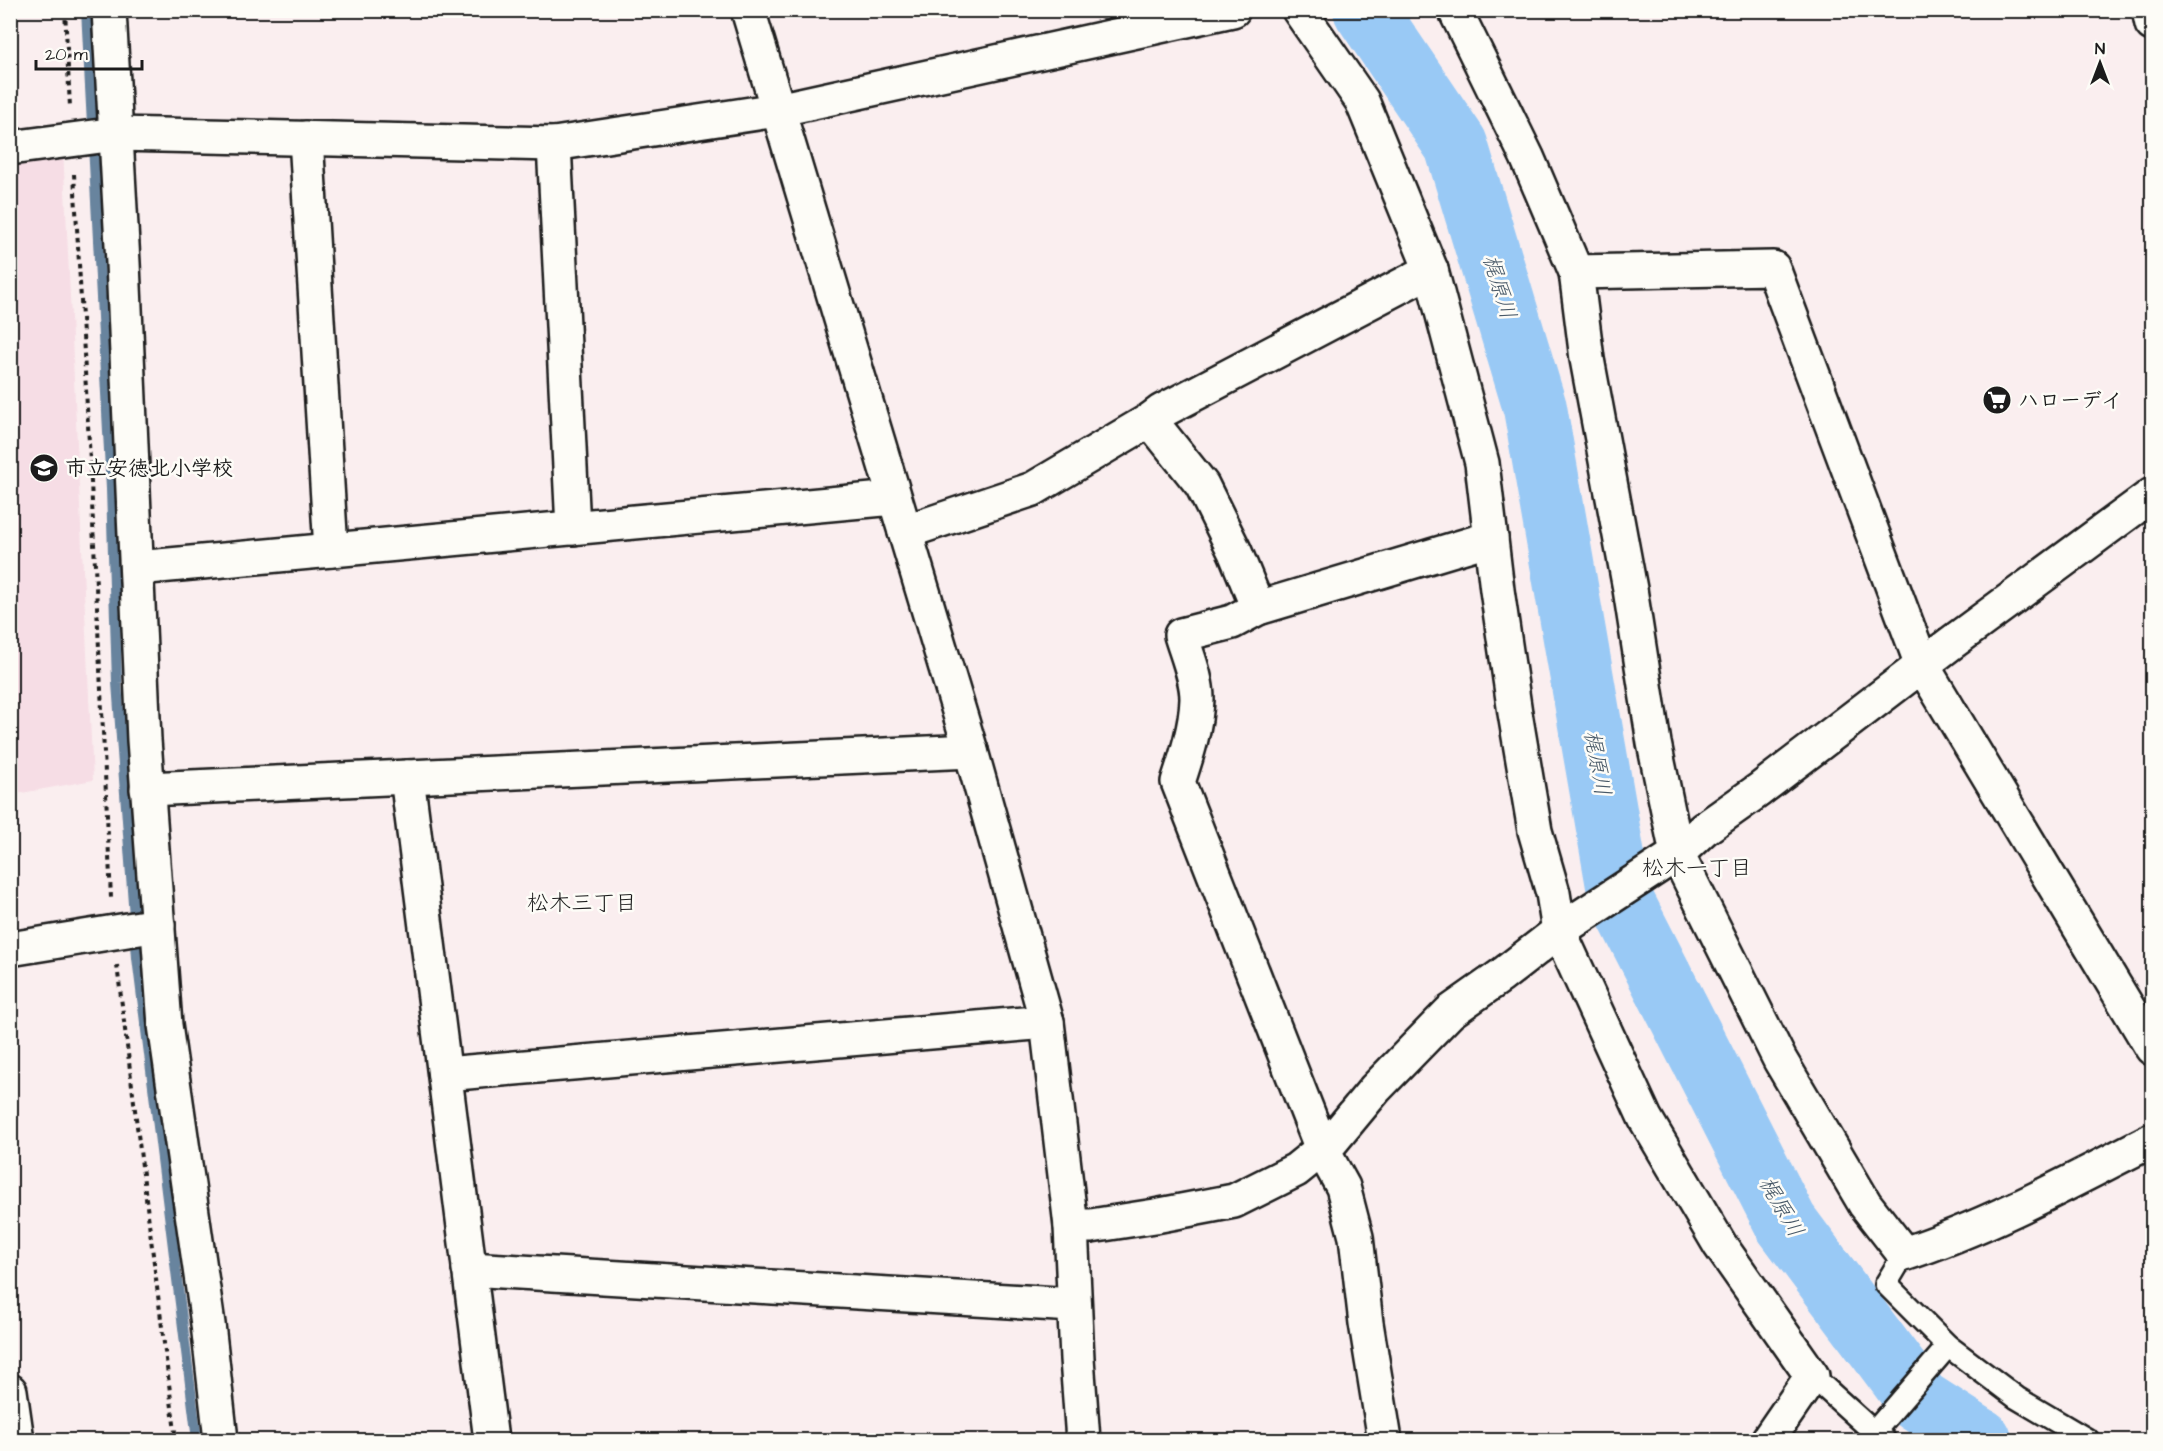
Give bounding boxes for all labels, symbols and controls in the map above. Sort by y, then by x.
scale bar [36,33,142,71]
north arrow [2070,33,2130,93]
text: N [2095,38,2105,60]
text: 20 m [45,42,88,67]
water label: 梶原川 [1475,251,1523,323]
supermarket icon: ハローデイ [1981,384,2013,416]
place label: ハローデイ [2018,386,2123,415]
school or university icon: 市立安徳北小学校 [28,452,60,484]
place label: 市立安徳北小学校 [65,454,233,483]
water label: 梶原川 [1576,728,1618,798]
district label: 松木一丁目 [1642,853,1752,884]
district label: 松木三丁目 [527,888,637,919]
water label: 梶原川 [1751,1171,1811,1243]

